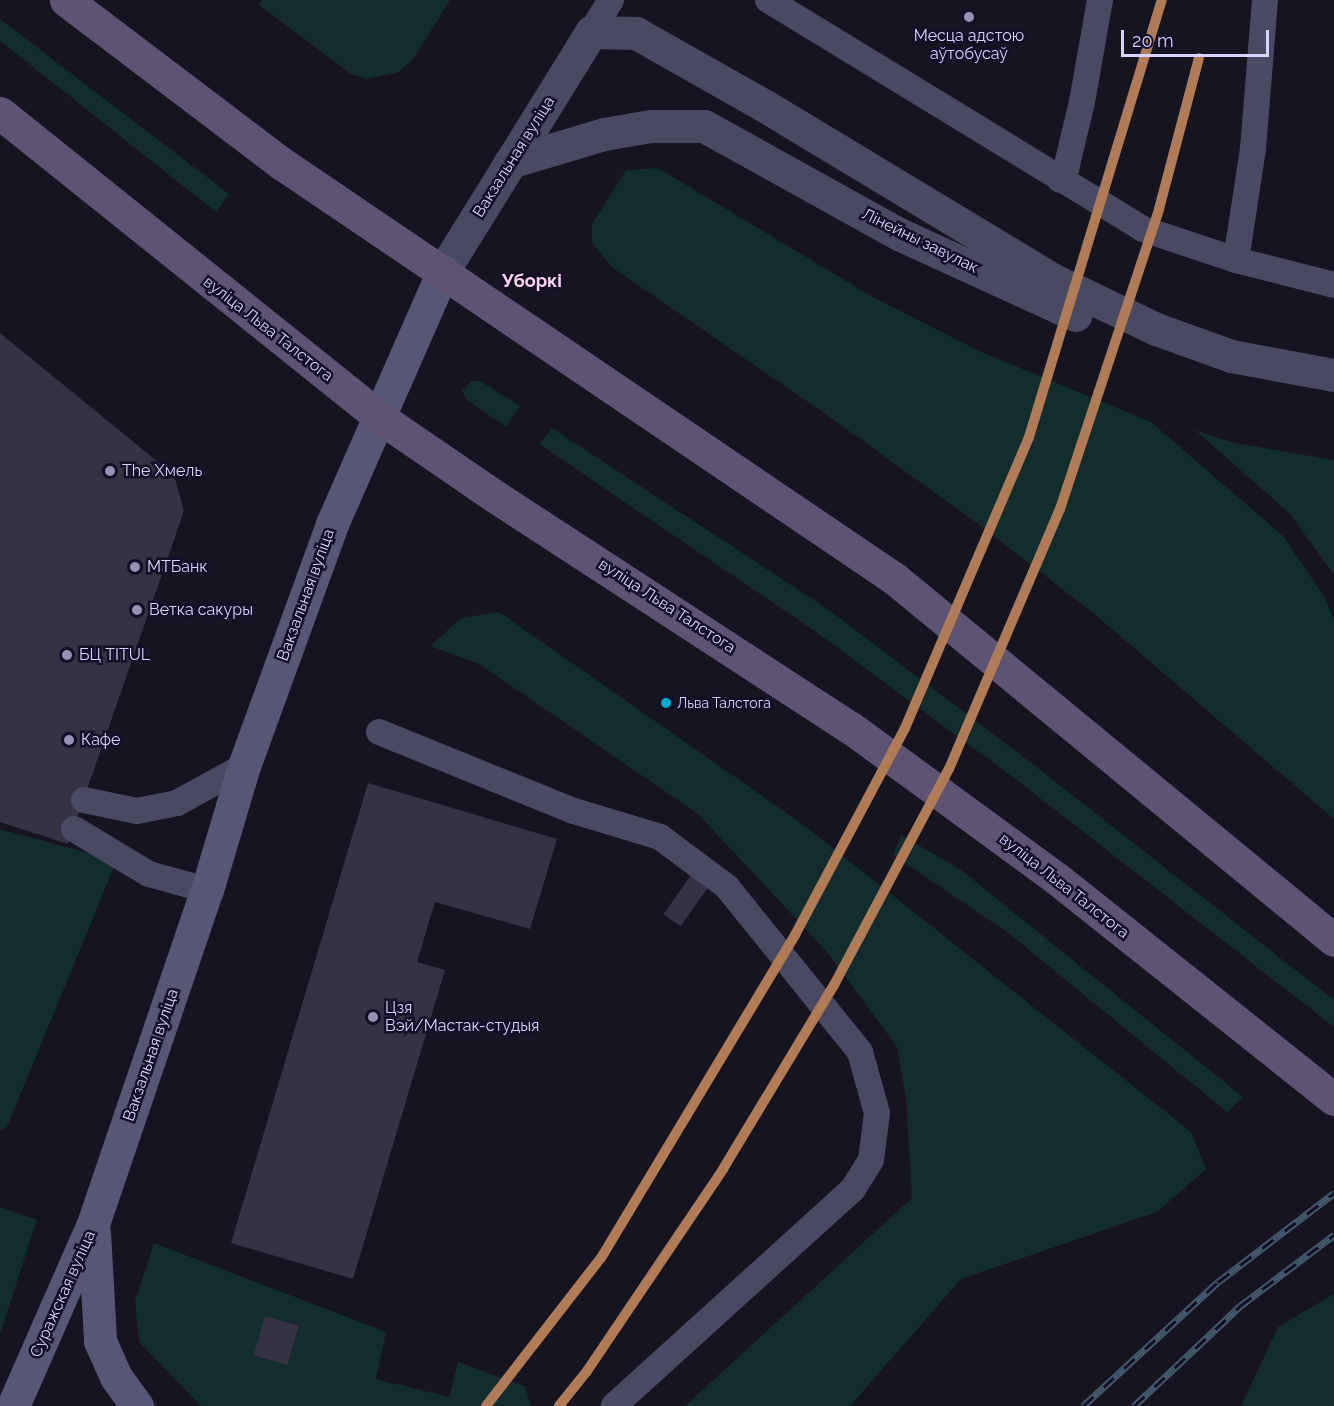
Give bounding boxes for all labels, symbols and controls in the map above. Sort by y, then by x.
marker: Месца адстою аўтобусаў [962,10,976,24]
scale bar [1124,18,1272,56]
place label: Месца адстою аўтобусаў [914,26,1024,64]
text: 20 m [1132,30,1174,51]
street label: Вакзальная вуліца [469,93,559,221]
street label: Лінейны завулак [859,205,981,277]
district label: Уборкі [502,270,562,292]
street label: вуліца Льва Талстога [199,272,337,386]
place label: The Хмель [122,461,202,481]
marker: The Хмель [103,464,117,478]
street label: Вакзальная вуліца [273,526,339,664]
street label: вуліца Льва Талстога [595,554,739,658]
place label: МТБанк [147,557,208,577]
marker: МТБанк [128,560,142,574]
place label: Ветка сакуры [149,600,253,620]
marker: Ветка сакуры [130,603,144,617]
place label: БЦ TITUL [79,645,150,665]
marker: БЦ TITUL [60,648,74,662]
place label: Льва Талстога [677,695,771,711]
marker: Льва Талстога [660,697,672,709]
place label: Кафе [81,730,120,750]
marker: Кафе [62,733,76,747]
street label: вуліца Льва Талстога [995,829,1133,943]
street label: Вакзальная вуліца [119,986,183,1124]
place label: Цзя Вэй/Мастак-студыя [385,998,539,1036]
marker: Цзя Вэй/Мастак-студыя [366,1010,380,1024]
street label: Суражская вуліца [26,1228,100,1360]

